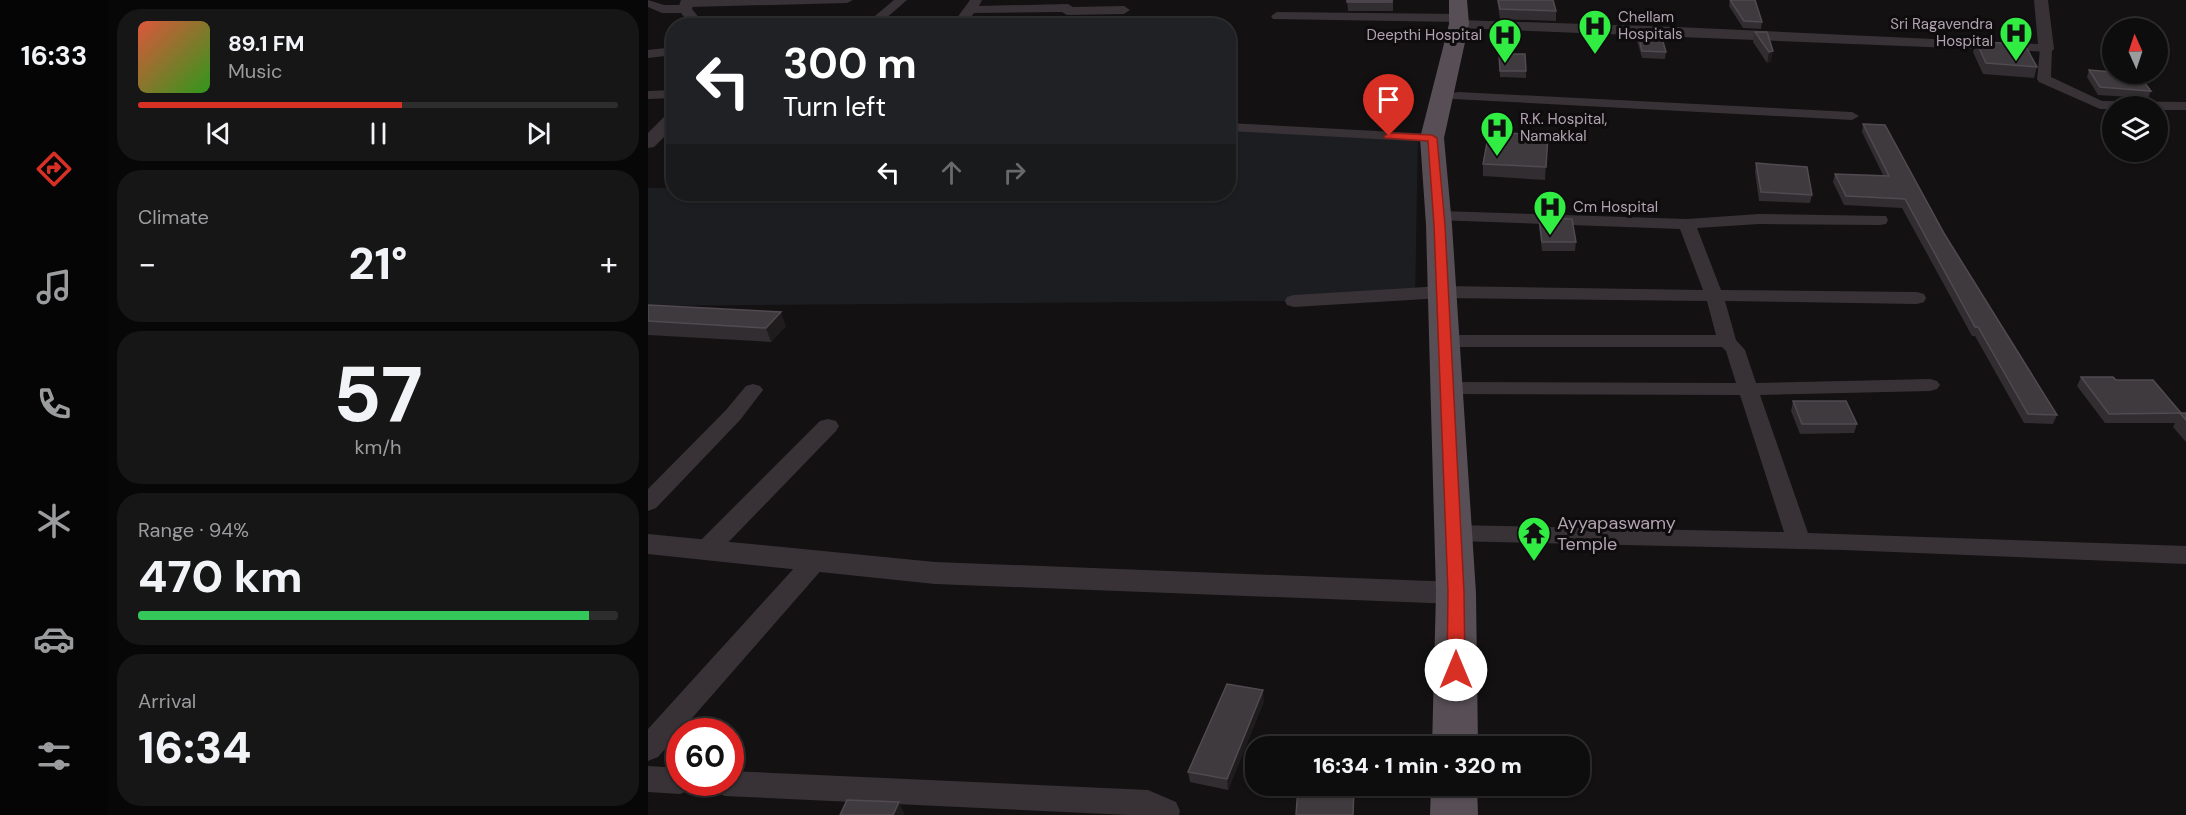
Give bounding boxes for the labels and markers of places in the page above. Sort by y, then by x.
place label: Chellam Hospitals [1618,7,1683,44]
hospital icon: Chellam Hospitals [1577,8,1613,55]
place label: Sri Ragavendra Hospital [1890,14,1993,51]
hospital icon: Sri Ragavendra Hospital [1998,15,2034,62]
hospital icon: Deepthi Hospital [1487,17,1523,64]
place label: Deepthi Hospital [1366,25,1482,45]
pin [1363,74,1414,136]
place label: R.K. Hospital, Namakkal [1520,109,1608,146]
hospital icon: R.K. Hospital, Namakkal [1479,110,1515,157]
hospital icon: Cm Hospital [1532,189,1568,236]
place label: Cm Hospital [1573,197,1658,217]
place label: Ayyapaswamy Temple [1557,511,1676,556]
temple icon: Ayyapaswamy Temple [1516,515,1552,562]

